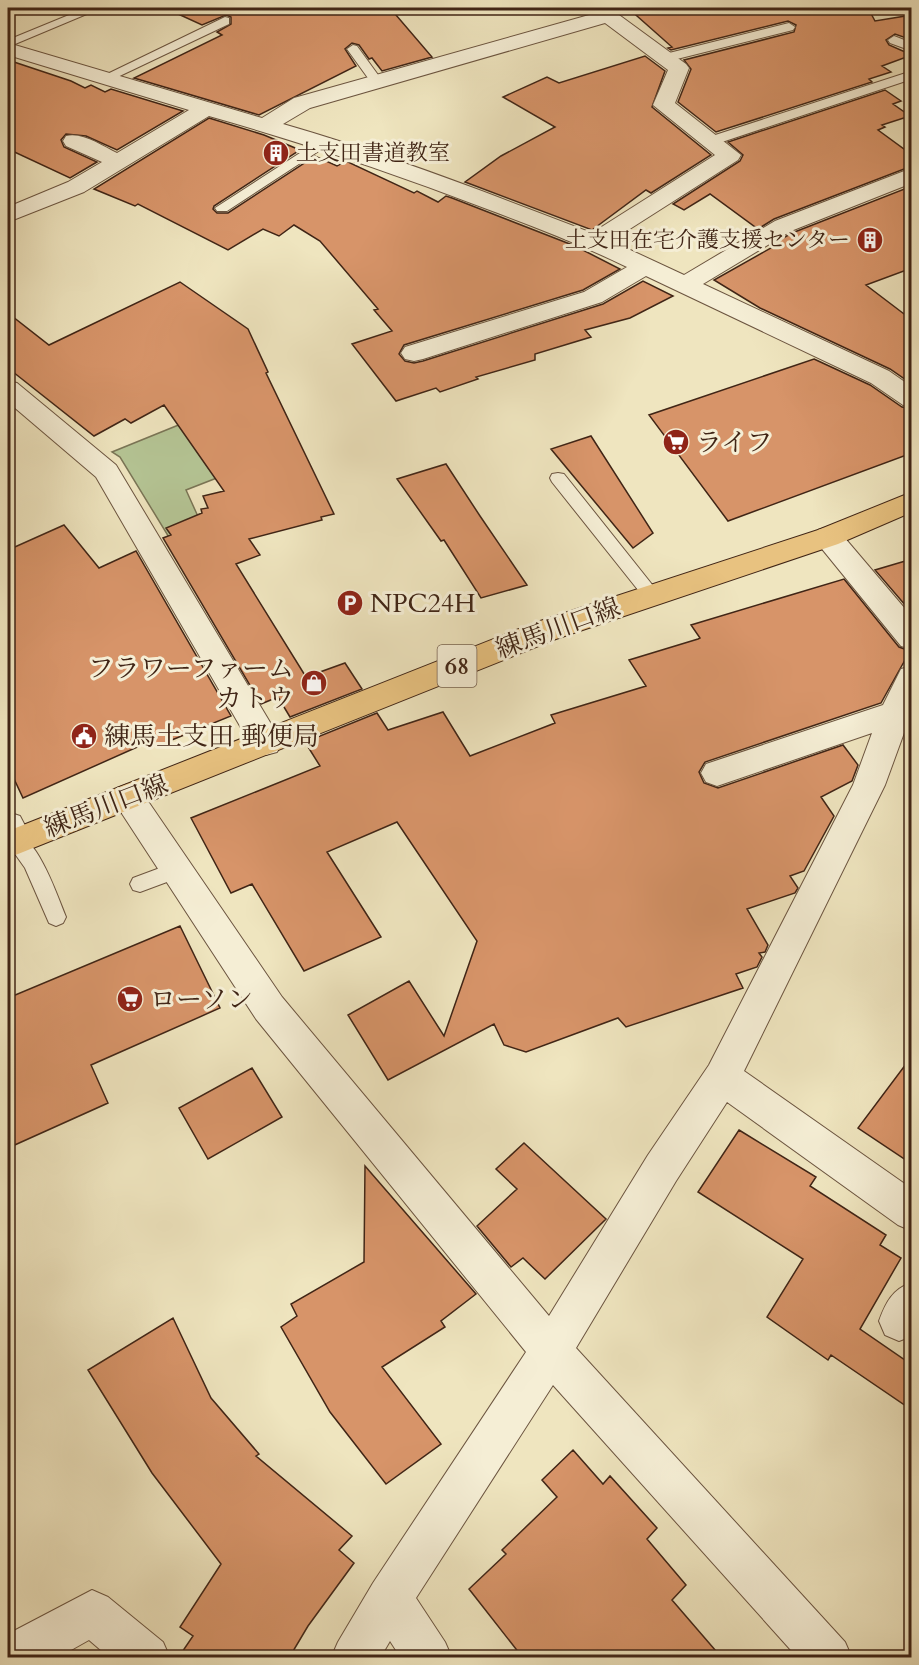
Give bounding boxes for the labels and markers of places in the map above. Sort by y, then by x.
building icon: 土支田書道教室 [261,138,291,168]
place label: 土支田書道教室 [296,138,450,168]
place label: 土支田在宅介護支援センター [565,225,850,255]
building icon: 土支田在宅介護支援センター [855,225,885,255]
place label: ライフ [696,425,772,460]
supermarket icon: ライフ [661,427,691,457]
place label: NPC24H [370,586,476,621]
parking icon: NPC24H [335,588,365,618]
place label: フラワーファーム カトウ [88,651,294,716]
shop icon: フラワーファーム カトウ [299,668,329,698]
place label: 練馬土支田 郵便局 [104,719,319,754]
public building icon: 練馬土支田 郵便局 [69,721,99,751]
place label: ローソン [150,982,253,1017]
supermarket icon: ローソン [115,984,145,1014]

